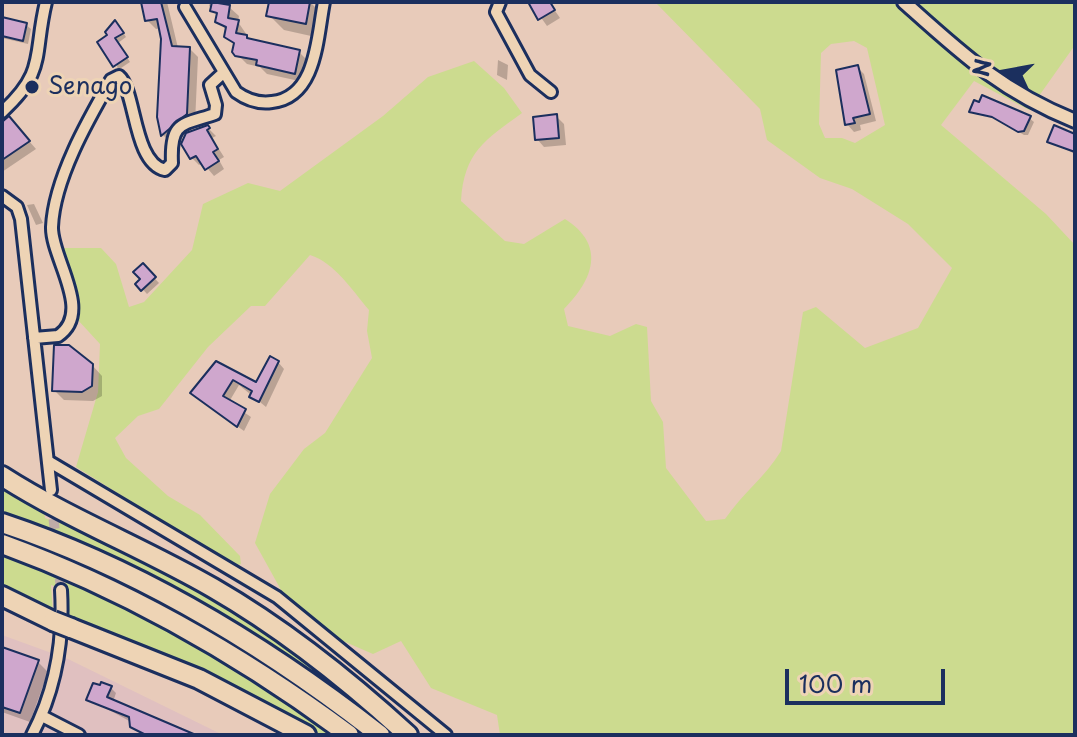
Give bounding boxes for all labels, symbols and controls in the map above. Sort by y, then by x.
north arrow [965,32,1045,112]
text: N [963,56,999,79]
place label: Senago [48,73,132,101]
marker: Senago [23,78,41,96]
scale bar [789,653,949,703]
text: 100 m [799,665,872,701]

